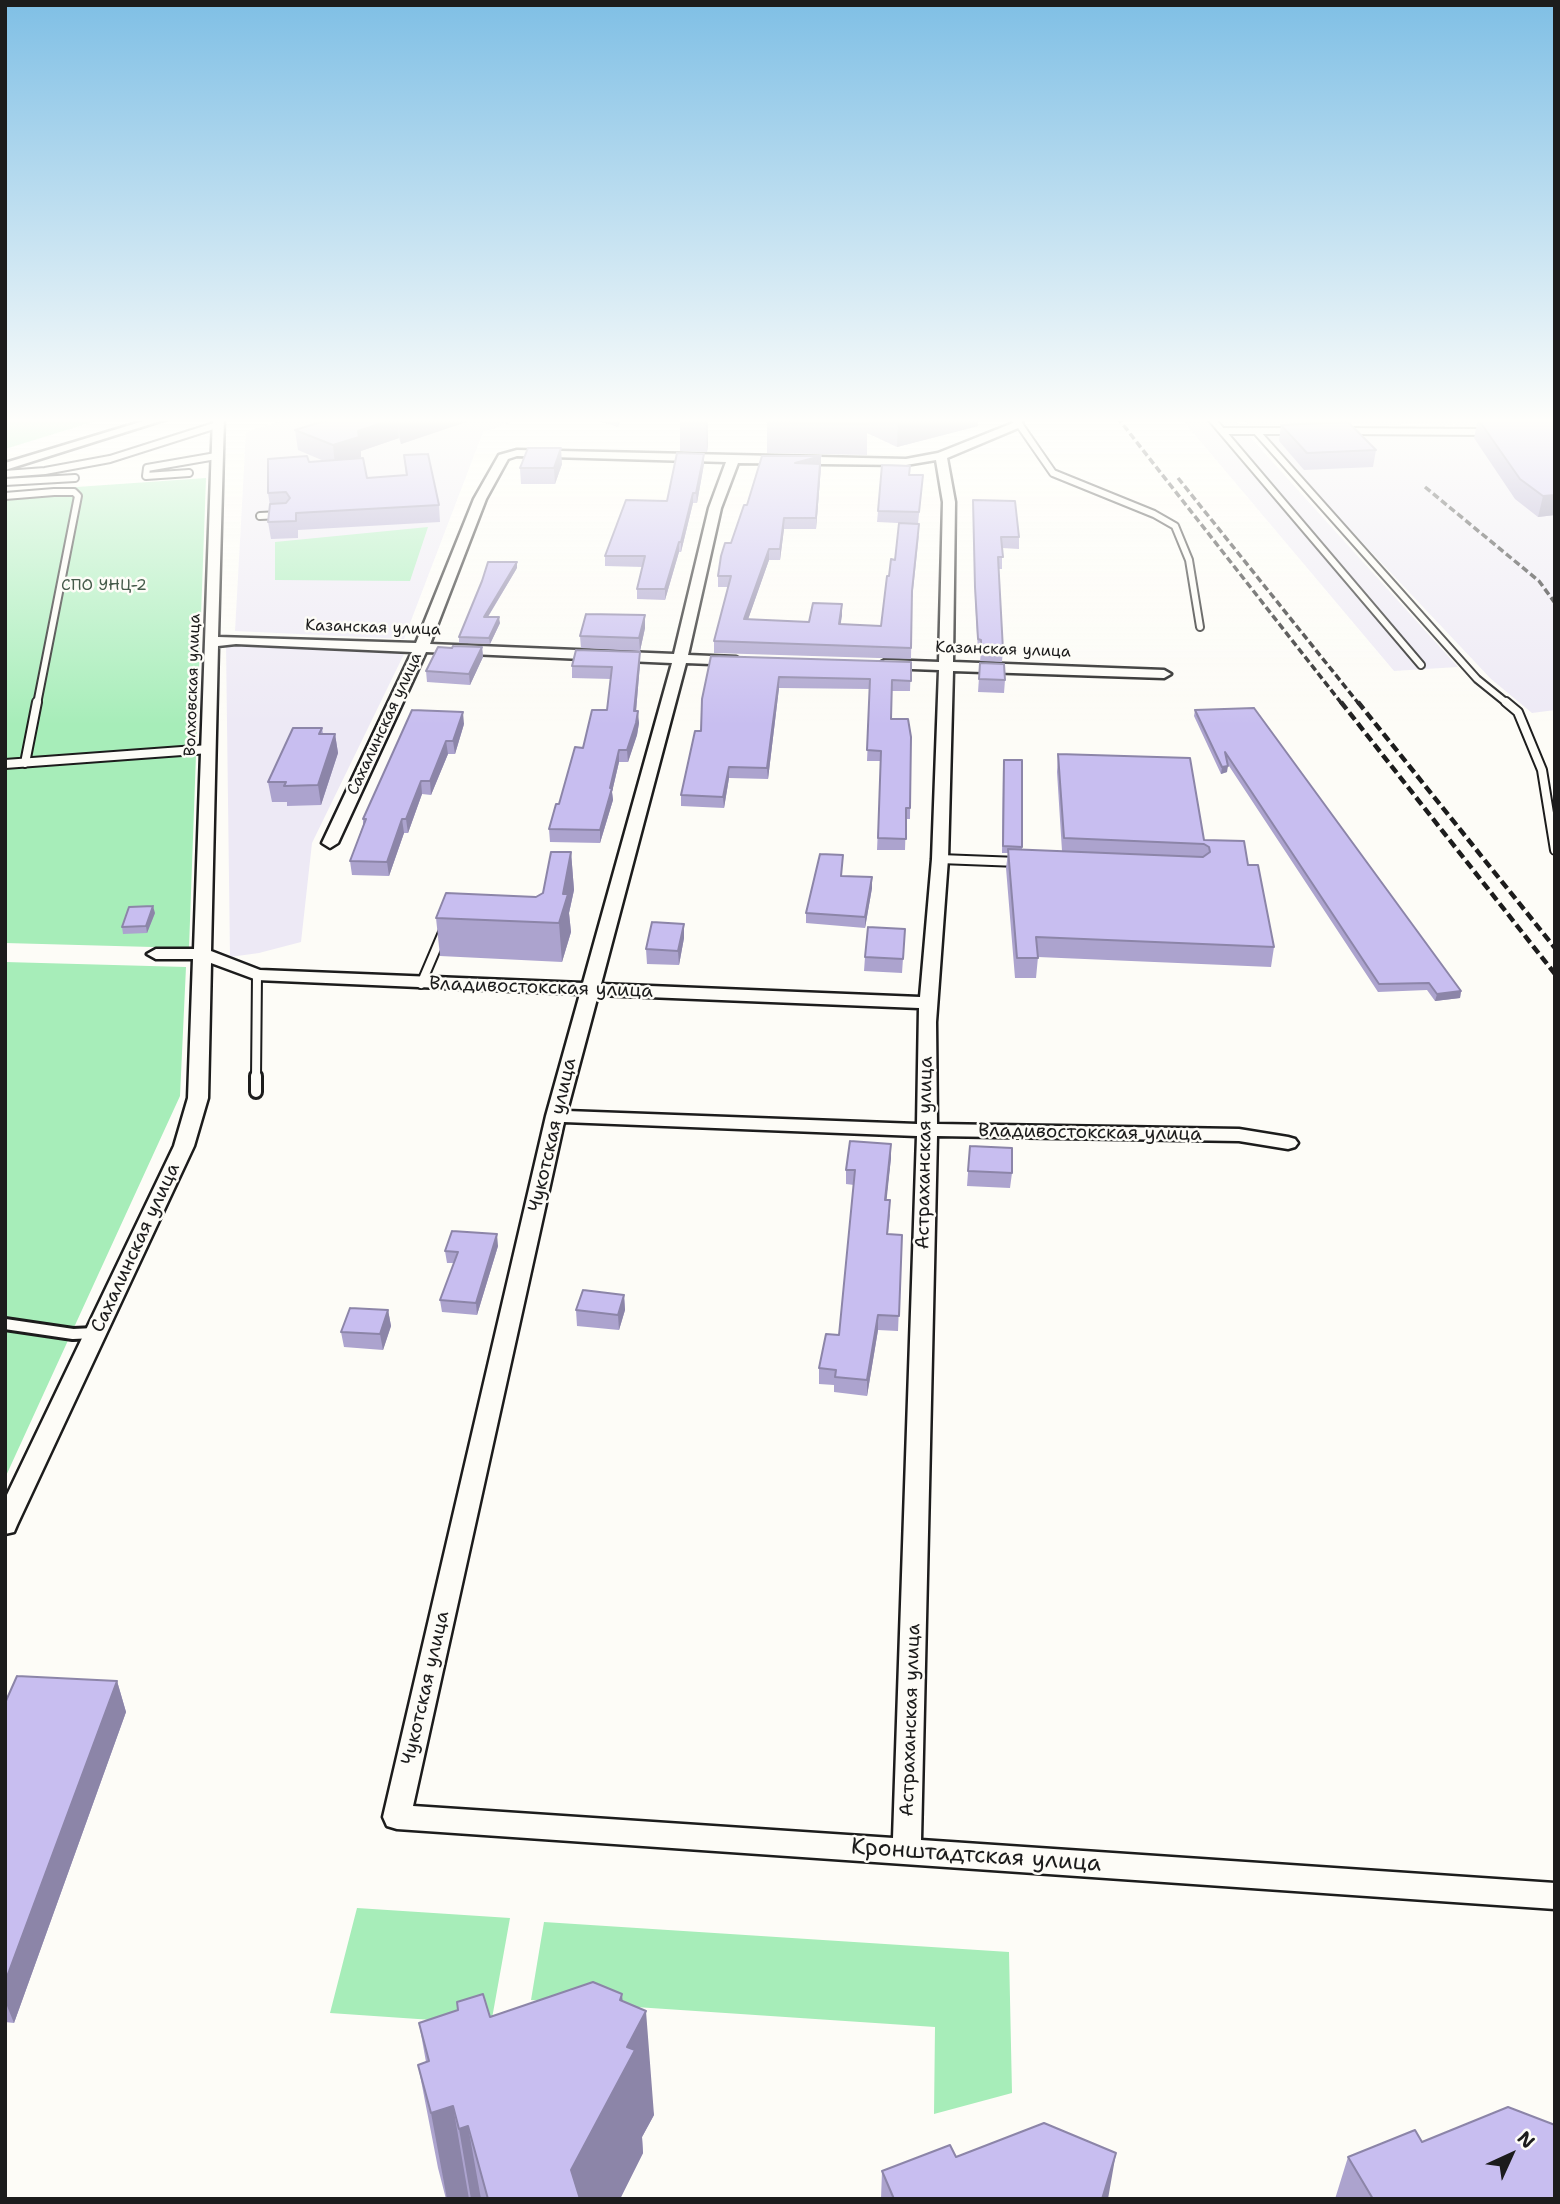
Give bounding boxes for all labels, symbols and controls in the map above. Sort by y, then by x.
park label: СПО УНЦ-2 [61,576,147,596]
street label: Волховская улица [181,613,205,757]
street label: Казанская улица [305,616,441,640]
street label: Казанская улица [935,638,1071,662]
street label: Сахалинская улица [344,650,426,798]
street label: Владивостокская улица [429,973,653,1003]
street label: Чукотская улица [524,1056,582,1214]
street label: Астраханская улица [912,1056,938,1250]
street label: Владивостокская улица [978,1120,1202,1146]
street label: Сахалинская улица [87,1160,185,1336]
street label: Чукотская улица [397,1609,455,1767]
street label: Астраханская улица [896,1623,926,1817]
street label: Кронштадтская улица [850,1833,1102,1879]
north arrow [1476,2120,1546,2190]
text: N [1512,2126,1540,2154]

